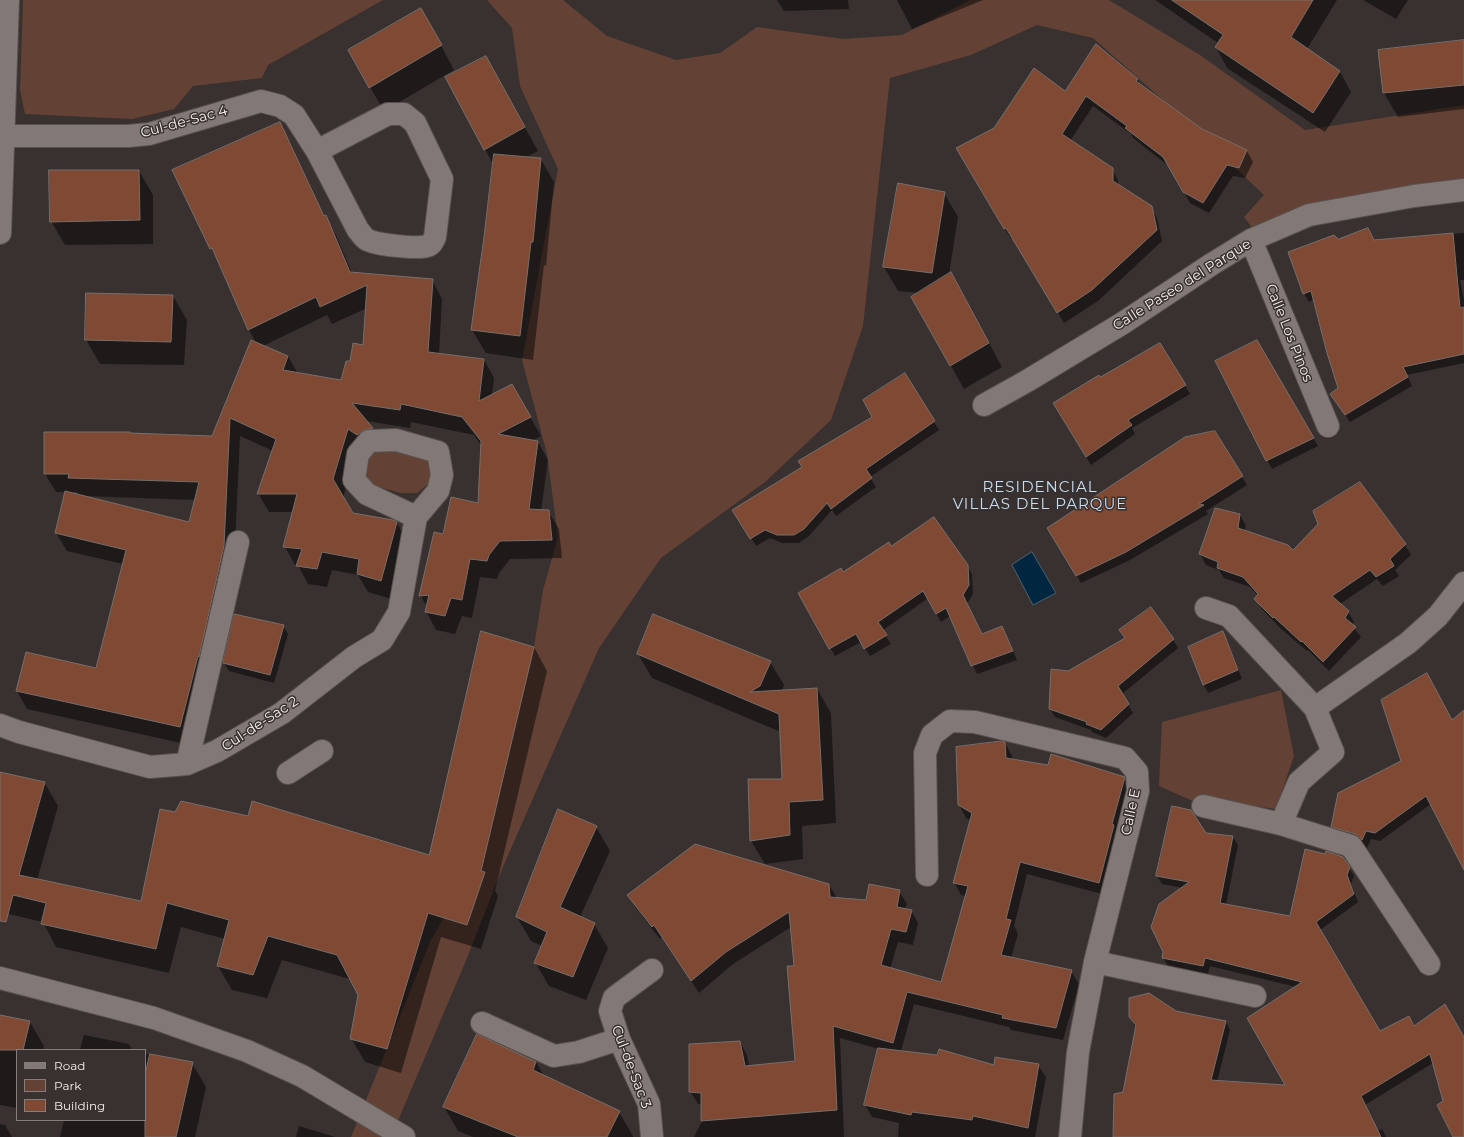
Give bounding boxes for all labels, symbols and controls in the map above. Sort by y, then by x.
street label: Cul-de-Sac 4 [139,102,229,142]
street label: Calle Paseo del Parque [1110,236,1254,334]
street label: Calle Los Pinos [1262,282,1316,384]
district label: RESIDENCIAL VILLAS DEL PARQUE [953,479,1127,514]
street label: Cul-de-Sac 2 [219,693,301,755]
street label: Calle E [1118,787,1144,837]
street label: Cul-de-Sac 3 [607,1023,655,1111]
legend [16,1049,146,1121]
text: Road [54,1058,85,1073]
text: Park [54,1078,81,1093]
text: Building [54,1098,105,1113]

